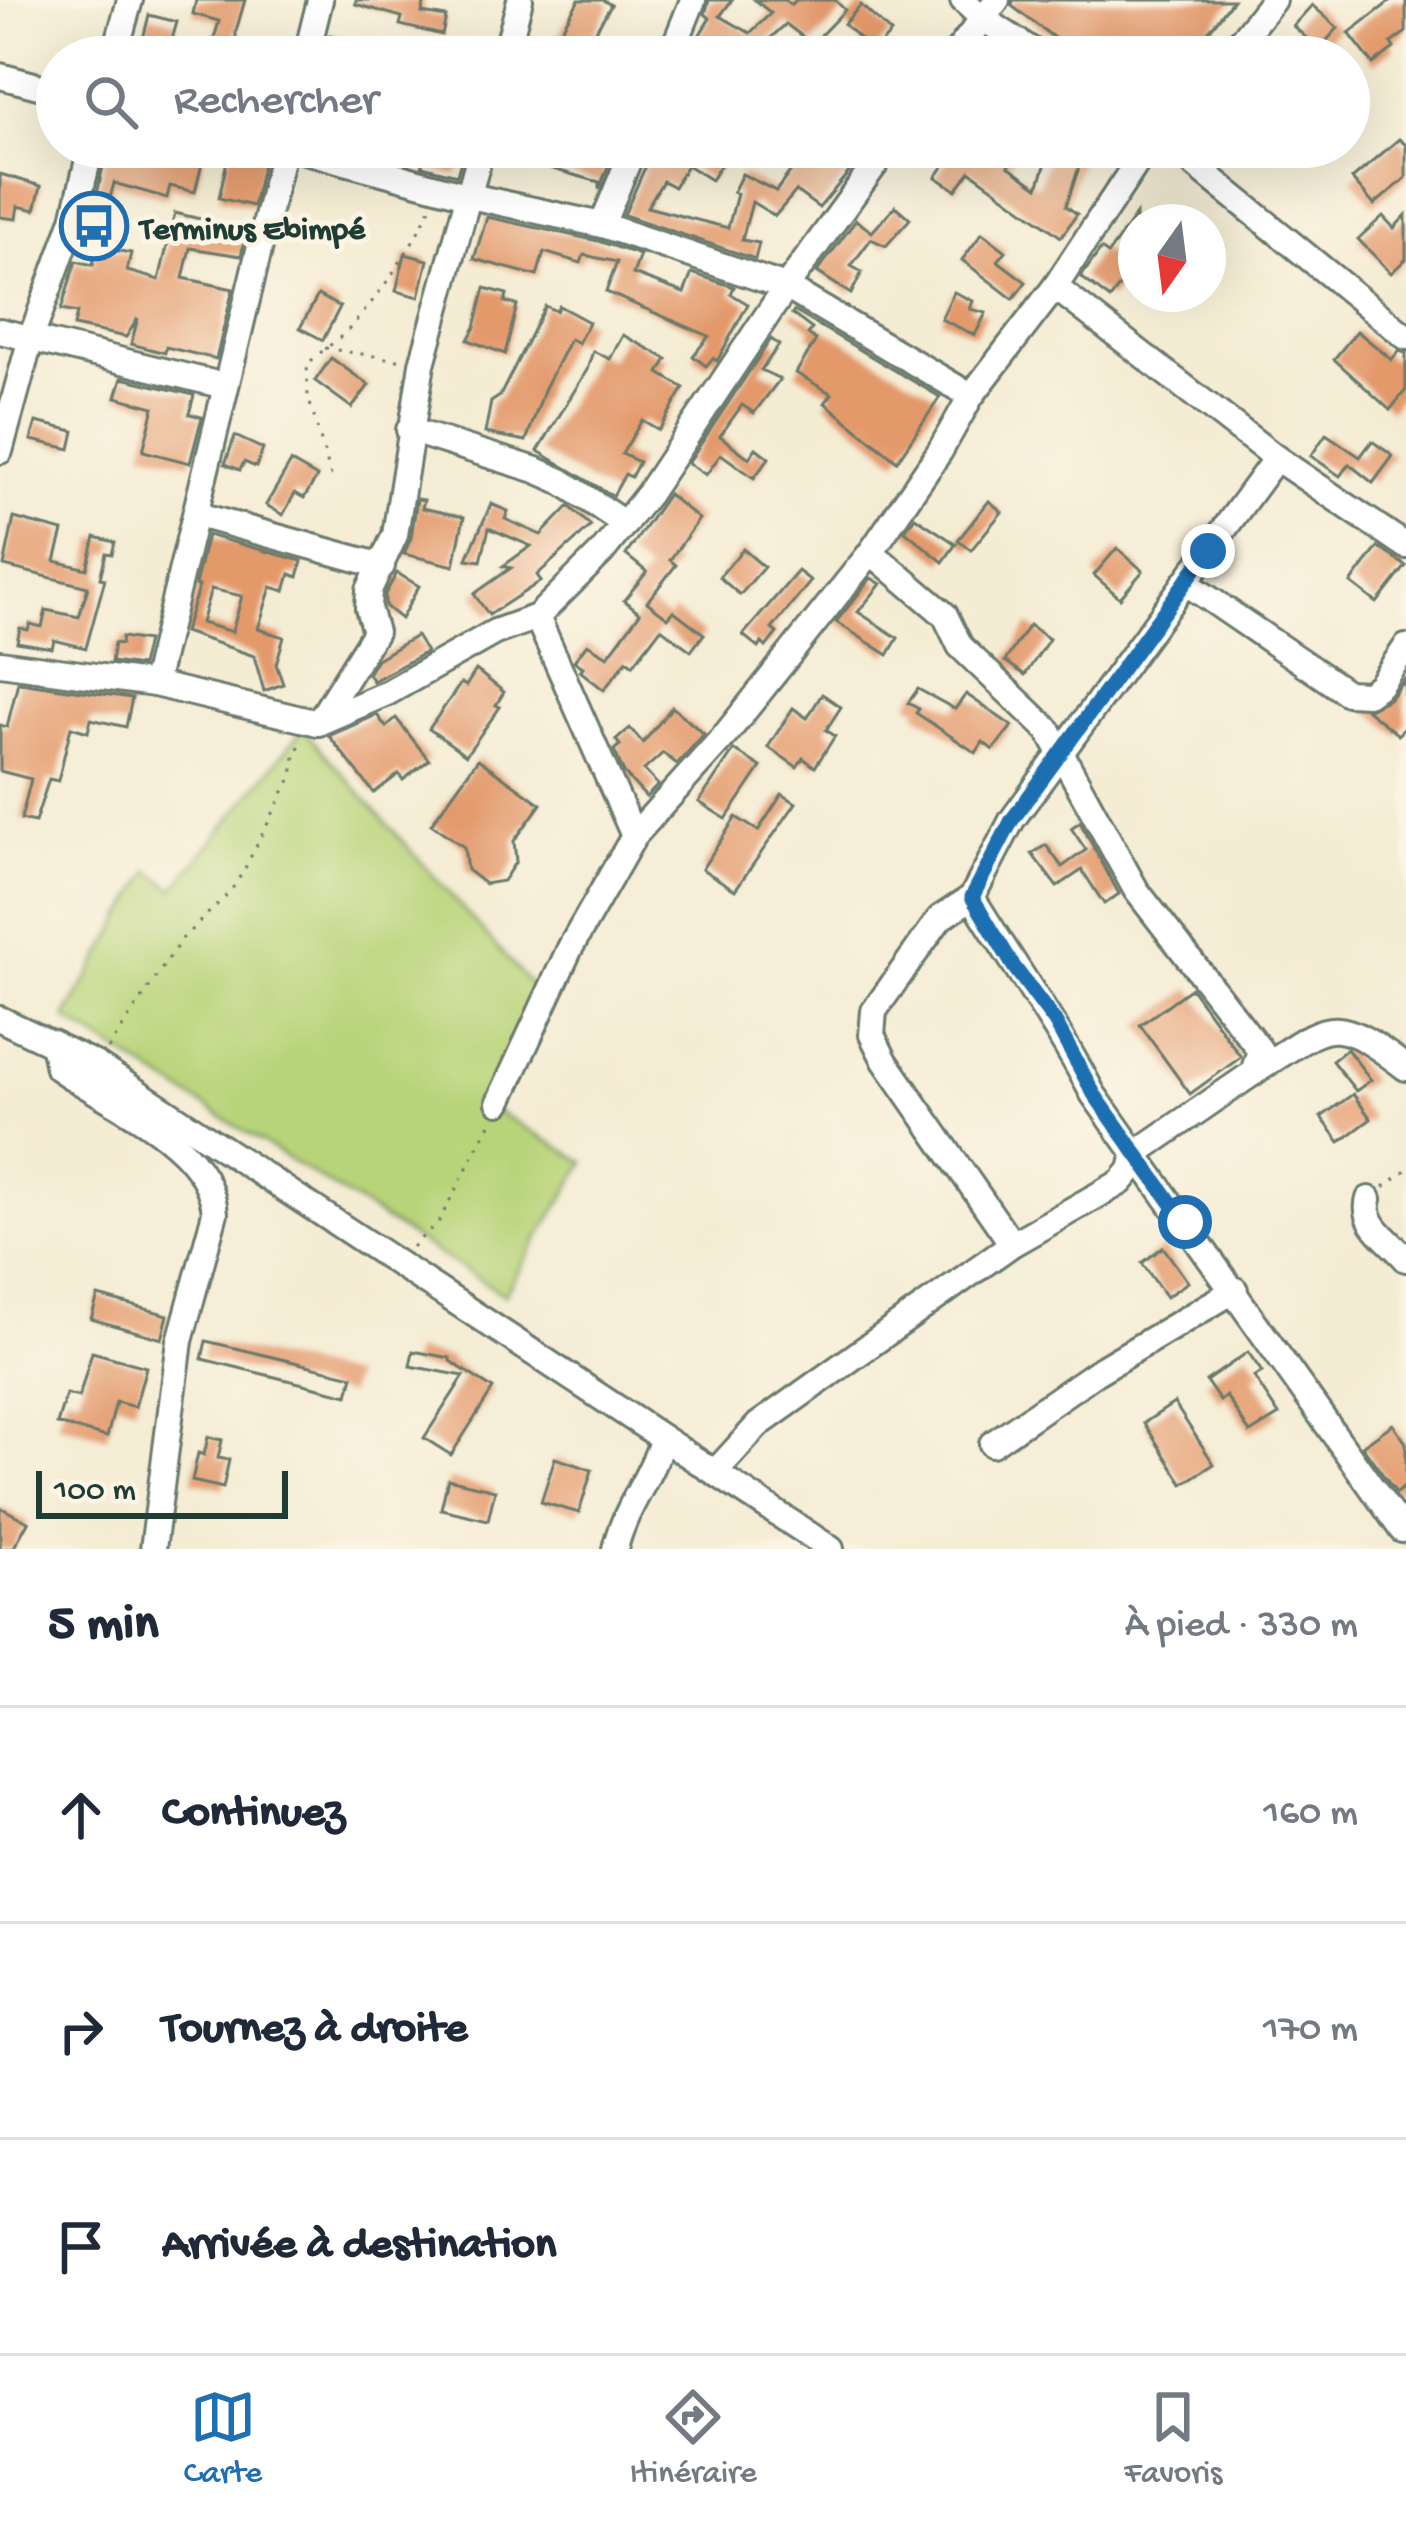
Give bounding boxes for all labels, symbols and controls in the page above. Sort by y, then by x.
search box [36,36,1370,168]
icon: search [78,69,144,135]
text: Rechercher [174,76,378,129]
bus stop icon: Terminus Ebimpé [59,191,129,261]
north arrow [1118,204,1226,312]
place label: Terminus Ebimpé [137,213,366,251]
route end [1181,524,1235,578]
route start [1158,1195,1212,1249]
scale bar [36,1465,288,1518]
text: 100 m [54,1473,136,1511]
text: 5 min [48,1597,158,1657]
text: À pied · 330 m [1125,1604,1358,1650]
icon: ahead [48,1782,114,1848]
text: Continuez [162,1788,345,1841]
text: 160 m [1263,1792,1358,1838]
icon: right [48,1998,114,2064]
text: Tournez à droite [162,2004,467,2057]
text: 170 m [1263,2008,1358,2054]
icon: arrive [48,2214,114,2280]
text: Arrivée à destination [162,2220,556,2273]
tab: Carte [184,2384,262,2494]
tab: Itinéraire [630,2384,757,2494]
tab: Favoris [1124,2384,1222,2494]

